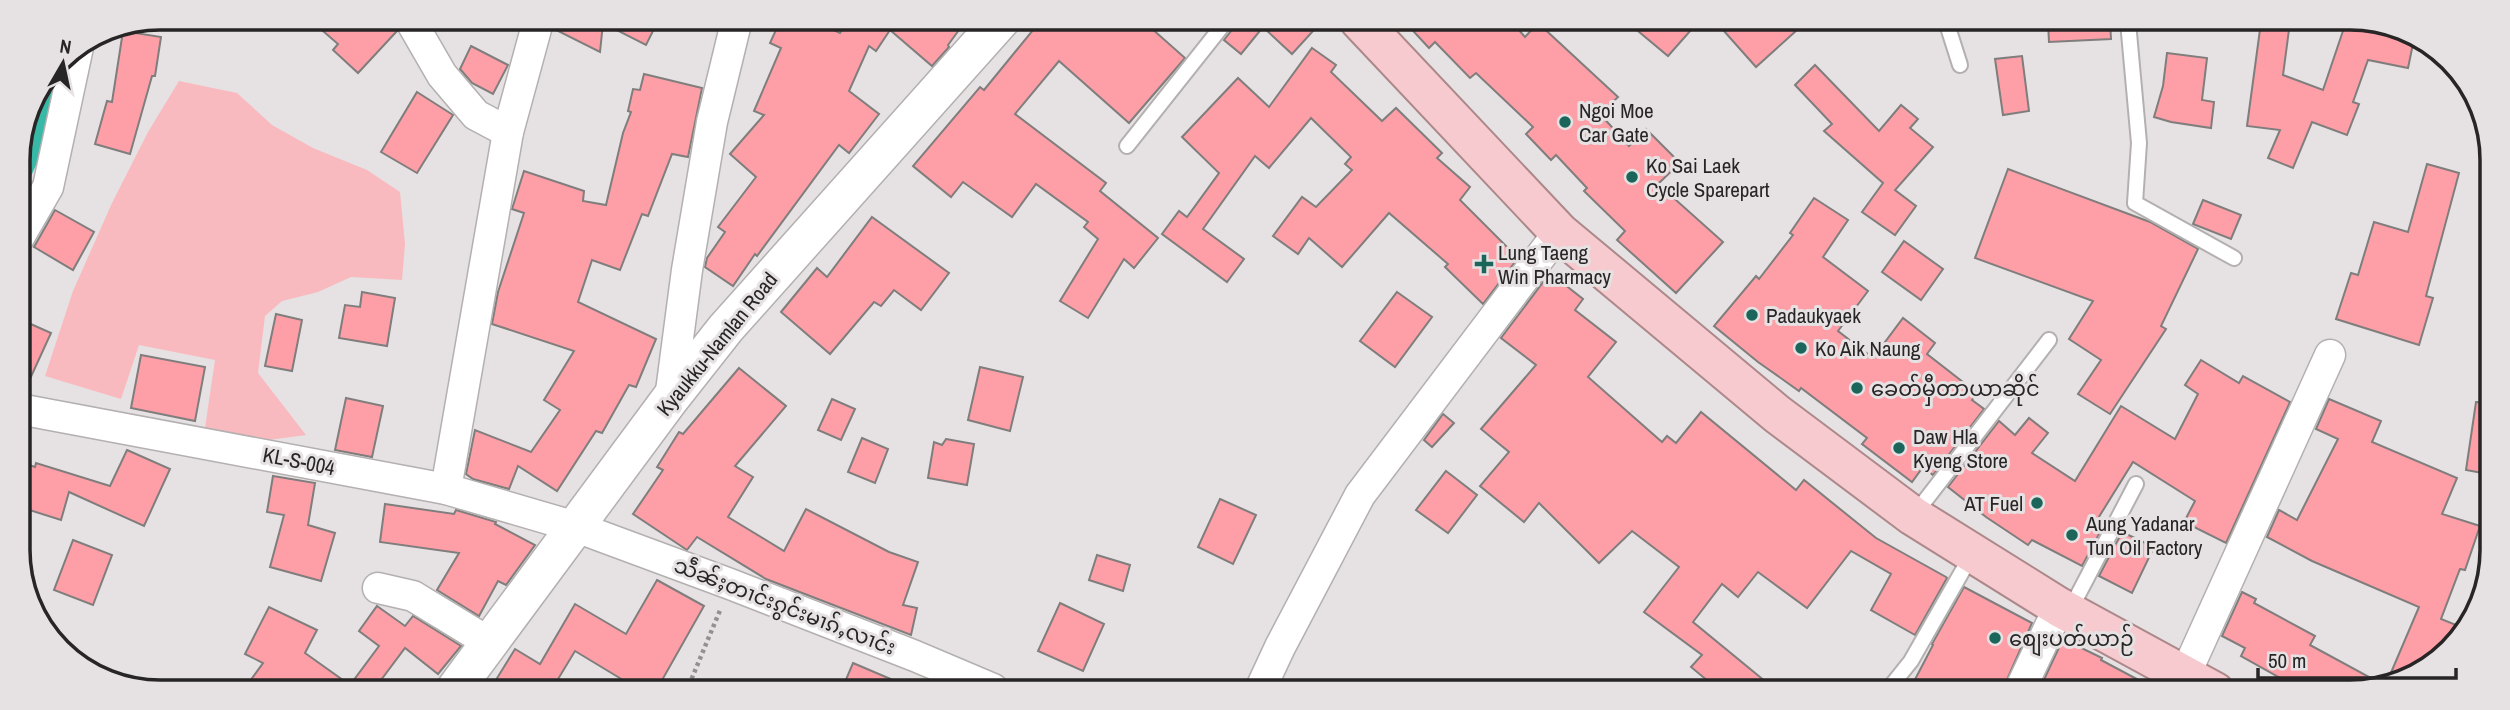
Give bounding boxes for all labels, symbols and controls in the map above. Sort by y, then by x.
north arrow [28,28,98,98]
text: N [58,32,73,60]
place label: Ngoi Moe Car Gate [1579,96,1654,149]
marker: Ngoi Moe Car Gate [1557,114,1573,130]
place label: Ko Sai Laek Cycle Sparepart [1646,151,1770,204]
marker: Ko Sai Laek Cycle Sparepart [1624,169,1640,185]
place label: Lung Taeng Win Pharmacy [1498,238,1611,291]
marker: Lung Taeng Win Pharmacy [1476,256,1492,272]
street label: Kyaukku-Namlan Road [650,266,784,422]
place label: Padaukyaek [1766,301,1861,330]
marker: Padaukyaek [1744,307,1760,323]
place label: Ko Aik Naung [1815,334,1921,363]
marker: Ko Aik Naung [1793,340,1809,356]
place label: ခေတ်မှီတာယာဆိုင် [1871,373,2040,406]
marker: ခေတ်မှီတာယာဆိုင် [1849,380,1865,396]
place label: Daw Hla Kyeng Store [1913,422,2008,475]
street label: KL-S-004 [261,440,338,482]
marker: Daw Hla Kyeng Store [1891,440,1907,456]
place label: AT Fuel [1963,489,2023,518]
marker: AT Fuel [2029,495,2045,511]
place label: Aung Yadanar Tun Oil Factory [2085,509,2203,562]
marker: Aung Yadanar Tun Oil Factory [2064,527,2080,543]
street label: သဵၼ်ႈတၢင်းၵွင်းမၢၵ်ႇလၢင်း [669,549,900,664]
place label: စျေးပတ်ယာဉ် [2009,623,2134,657]
marker: စျေးပတ်ယာဉ် [1987,630,2003,646]
scale bar [2258,636,2456,680]
text: 50 m [2268,646,2306,675]

